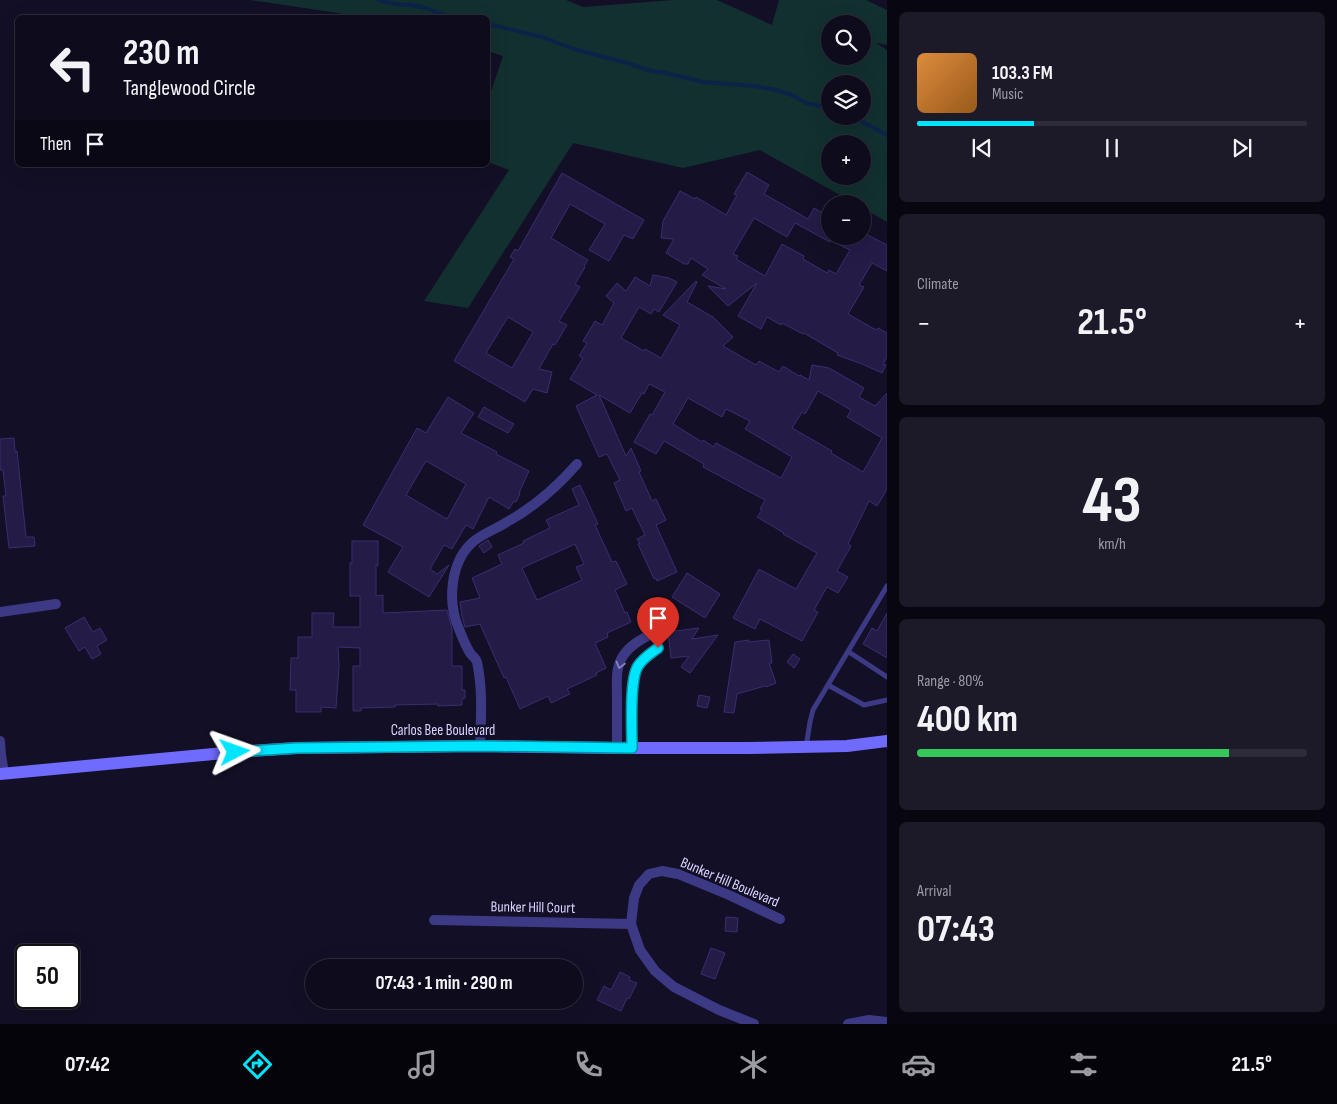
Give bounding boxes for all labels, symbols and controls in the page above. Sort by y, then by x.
map controls [821,15,871,245]
button: search [821,15,871,65]
text: 230 m [123,32,199,75]
icon: left [40,35,105,100]
text: 103.3 FM [992,62,1053,85]
text: Tanglewood Circle [123,75,256,102]
button: layers [821,75,871,125]
text: Music [992,85,1023,104]
icon: arrive [81,130,109,158]
text: Then [40,133,71,156]
icon: previous [968,134,996,162]
icon: pause [1098,134,1126,162]
icon: next [1228,134,1256,162]
button: + [821,135,871,185]
button: − [821,195,871,245]
text: Climate [917,275,959,294]
text: 21.5° [1077,300,1147,345]
text: − [917,307,931,340]
text: + [1293,307,1307,340]
text: 43 [1082,463,1142,541]
text: km/h [1098,535,1126,554]
pin [637,597,679,648]
icon: arrive [644,604,672,632]
one-way arrow [615,661,625,669]
text: Range · 80% [917,672,984,691]
text: 400 km [917,697,1018,742]
street label: Carlos Bee Boulevard [391,721,495,740]
position arrow [208,725,260,777]
street label: Bunker Hill Boulevard [678,853,782,912]
text: Arrival [917,882,951,901]
street label: Bunker Hill Court [491,897,576,918]
text: 07:43 [917,907,995,952]
speed limit sign: 50 [15,944,80,1009]
text: 07:43 · 1 min · 290 m [375,972,513,995]
icon: directions [240,1047,275,1082]
icon: music [405,1047,440,1082]
icon: phone [571,1047,606,1082]
icon: climate [736,1047,771,1082]
icon: car [901,1047,936,1082]
icon: filters [1066,1047,1101,1082]
text: 07:42 [65,1051,110,1078]
text: 21.5° [1231,1051,1272,1078]

